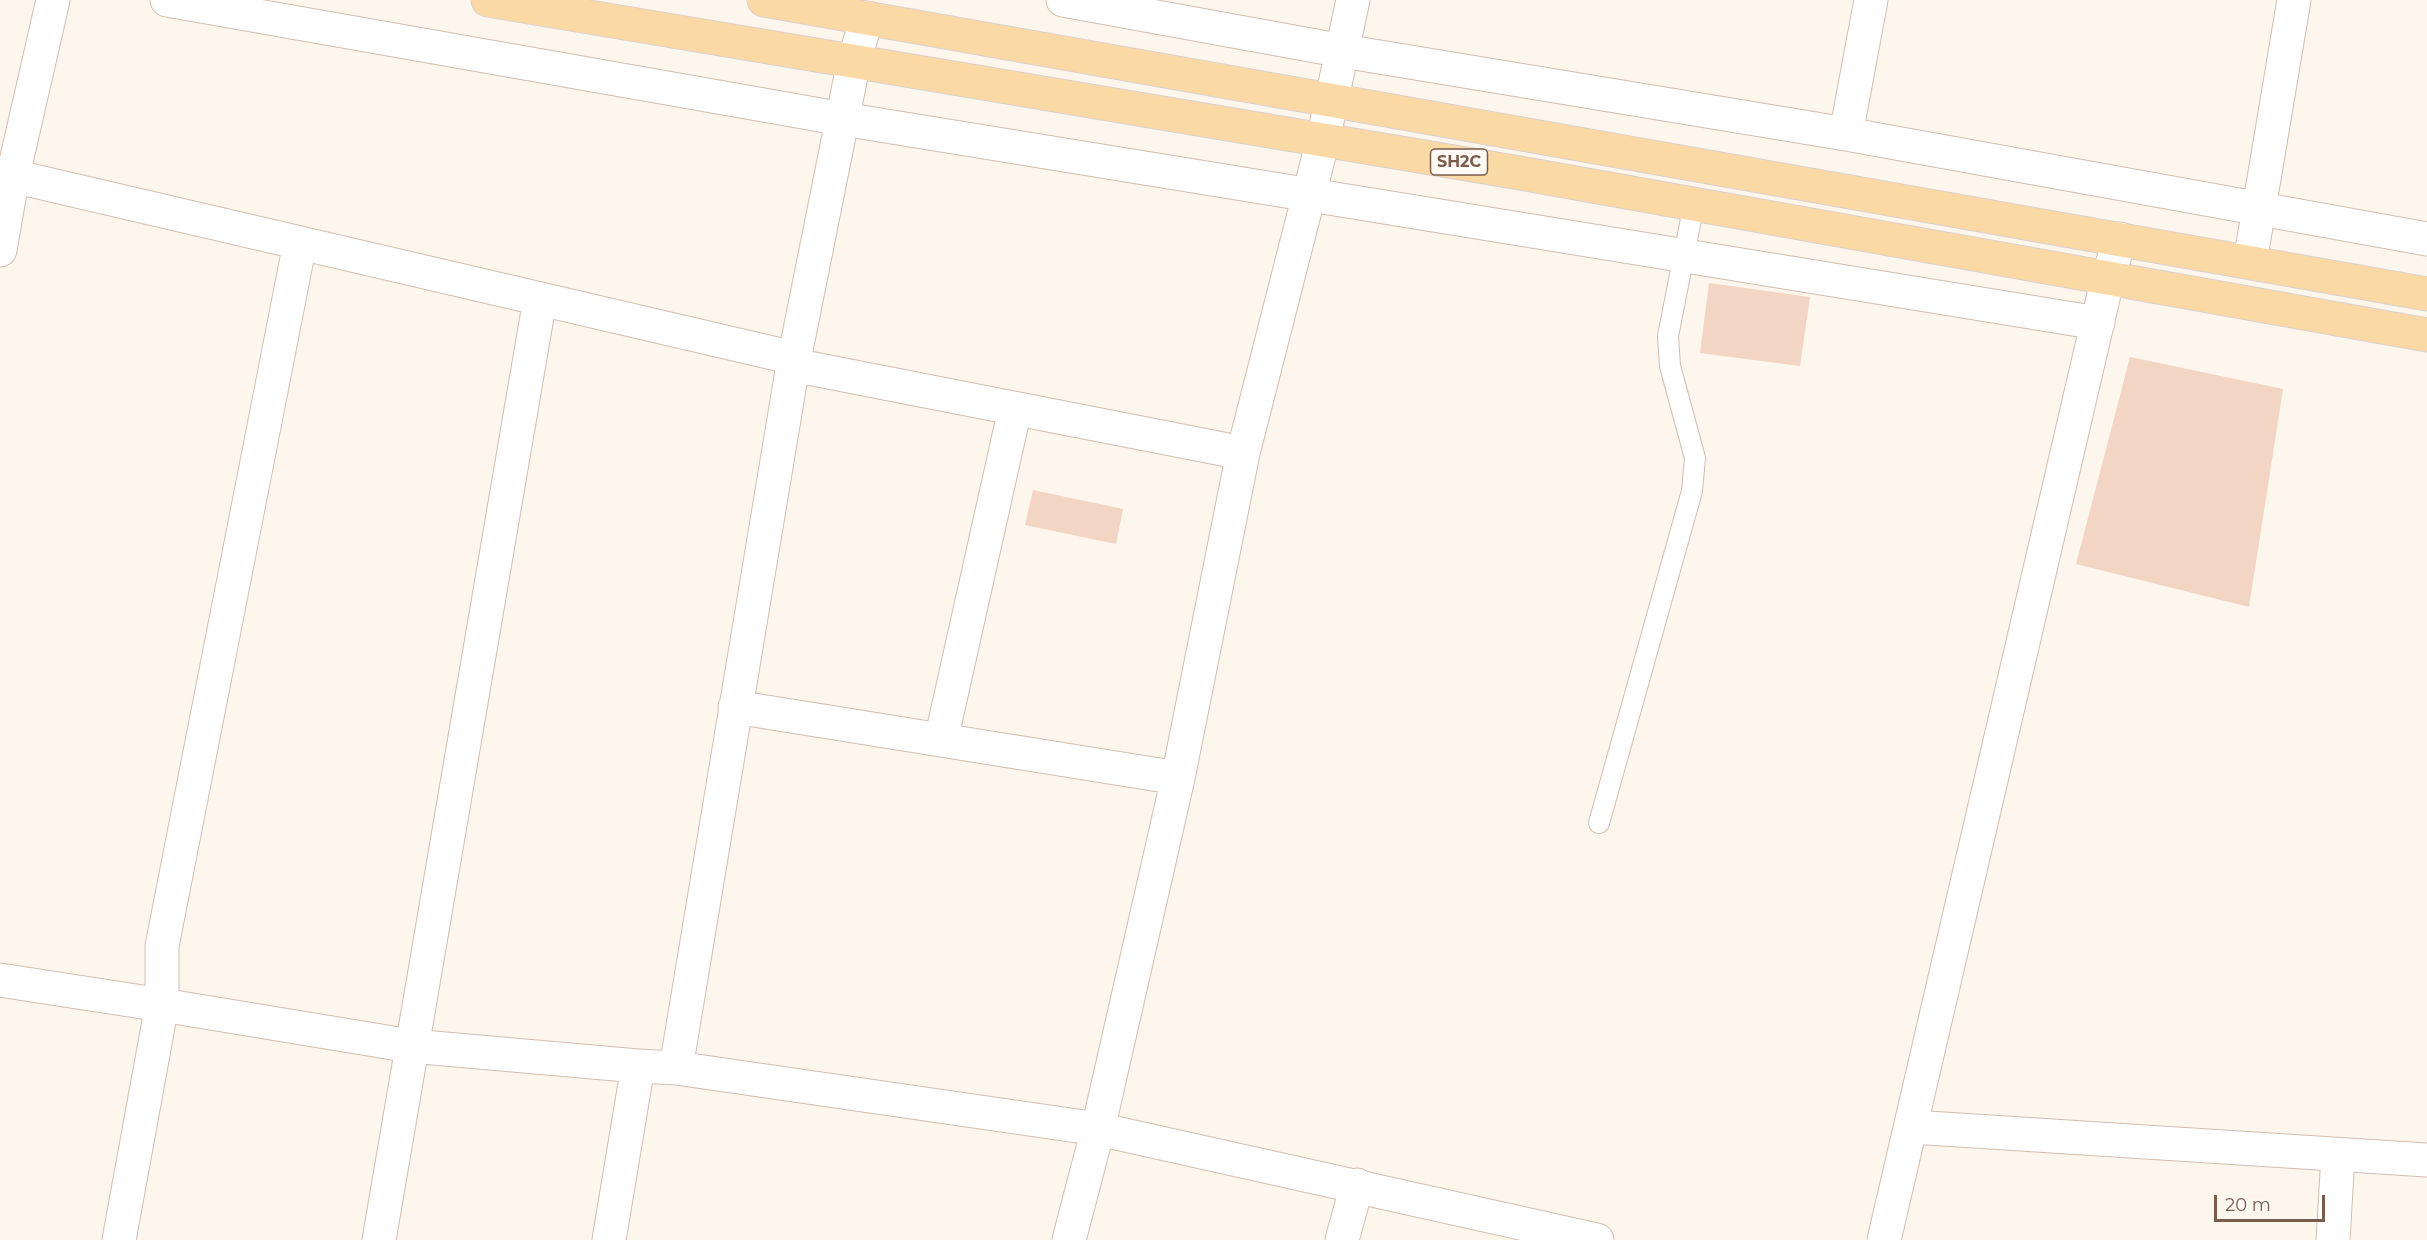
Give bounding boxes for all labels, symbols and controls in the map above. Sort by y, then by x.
road number: SH2C [1430,149,1488,175]
scale bar [2217,1183,2328,1221]
text: 20 m [2225,1194,2271,1216]

